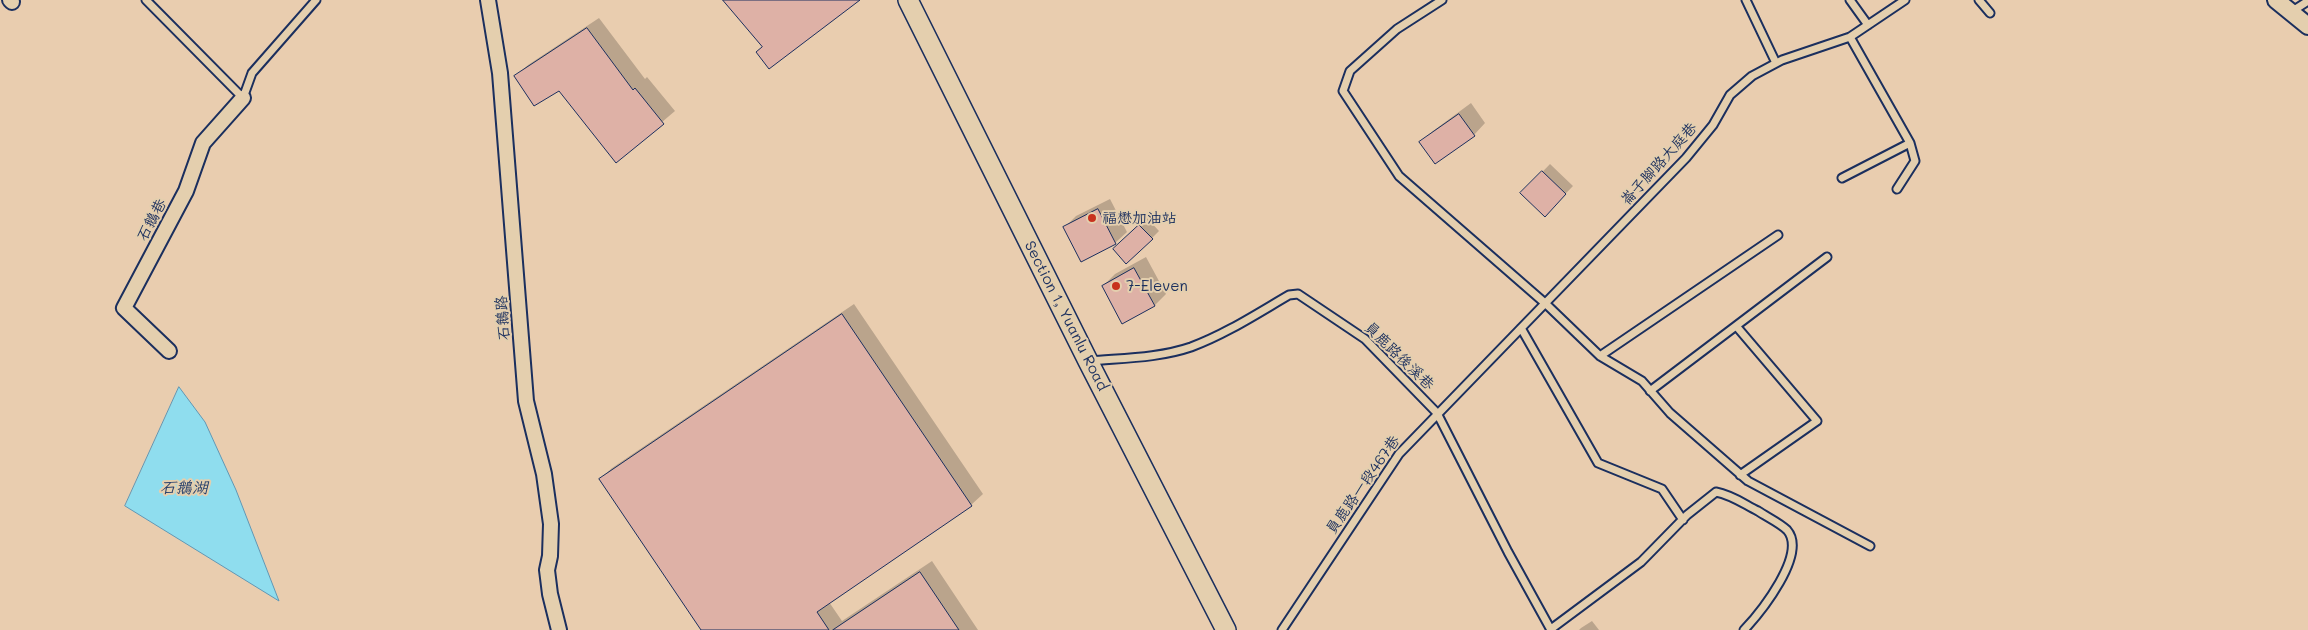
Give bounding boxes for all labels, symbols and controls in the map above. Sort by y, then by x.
street label: 崙子腳路大庭巷 [1617,119,1701,209]
street label: 石鵝巷 [133,196,171,244]
place label: 福懋加油站 [1102,209,1177,227]
marker: 福懋加油站 [1086,212,1098,224]
street label: Section 1, Yuanlu Road [1020,238,1112,394]
place label: 7-Eleven [1126,277,1188,295]
marker: 7-Eleven [1110,280,1122,292]
street label: 石鵝路 [492,295,514,341]
street label: 員鹿路後溪巷 [1360,318,1438,394]
street label: 員鹿路一段467巷 [1322,432,1404,538]
water label: 石鵝湖 [160,478,208,498]

